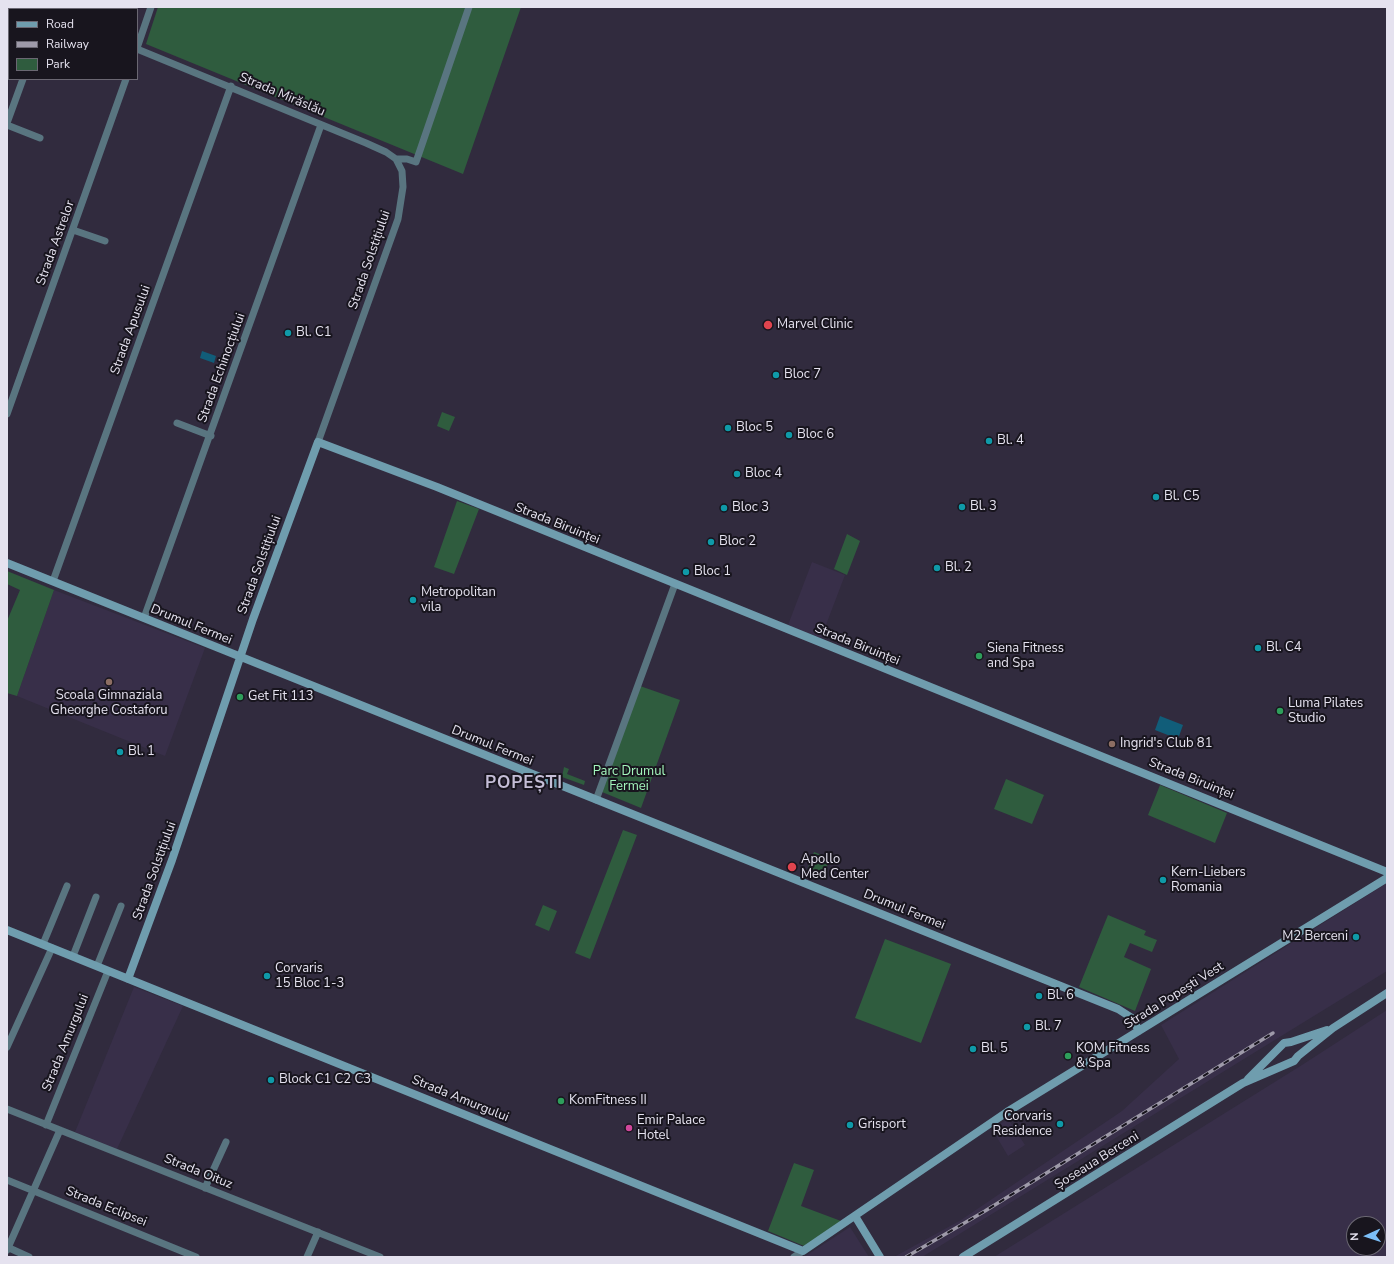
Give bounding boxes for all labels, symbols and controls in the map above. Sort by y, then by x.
legend [8,8,138,80]
text: Road [46,16,74,32]
text: Railway [46,36,89,52]
text: Park [46,56,70,72]
street label: Strada Mirăslău [237,70,327,120]
street label: Strada Astrelor [33,198,79,288]
street label: Strada Solstițiului [346,208,394,312]
street label: Strada Apusului [108,283,154,377]
street label: Strada Echinocțiului [195,311,249,425]
place label: Marvel Clinic [777,317,853,333]
marker: Marvel Clinic [762,319,774,331]
place label: Bl. C1 [296,325,332,341]
marker: Bl. C1 [283,328,293,338]
place label: Bloc 7 [784,367,821,383]
marker: Bloc 7 [771,370,781,380]
place label: Bloc 5 [736,420,773,436]
marker: Bloc 5 [723,423,733,433]
place label: Bloc 6 [797,427,834,443]
marker: Bloc 6 [784,430,794,440]
place label: Bl. 4 [997,433,1024,449]
marker: Bl. 4 [984,436,994,446]
place label: Bloc 4 [745,466,782,482]
marker: Bloc 4 [732,469,742,479]
place label: Bl. C5 [1164,489,1200,505]
marker: Bl. C5 [1151,492,1161,502]
place label: Bl. 3 [970,499,997,515]
street label: Strada Biruinței [512,500,602,548]
place label: Bloc 3 [732,500,769,516]
marker: Bl. 3 [957,502,967,512]
marker: Bloc 3 [719,503,729,513]
street label: Strada Solstițiului [235,514,285,616]
place label: Bloc 2 [719,534,756,550]
marker: Bloc 2 [706,537,716,547]
place label: Bl. 2 [945,560,972,576]
marker: Bl. 2 [932,563,942,573]
place label: Bloc 1 [694,564,731,580]
marker: Bloc 1 [681,567,691,577]
place label: Metropolitan vila [421,585,496,616]
marker: Metropolitan vila [408,595,418,605]
street label: Drumul Fermei [148,602,234,648]
street label: Strada Biruinței [812,621,902,669]
place label: Bl. C4 [1266,640,1302,656]
place label: Siena Fitness and Spa [987,641,1064,672]
marker: Bl. C4 [1253,643,1263,653]
marker: Siena Fitness and Spa [974,651,984,661]
marker: Scoala Gimnaziala Gheorghe Costaforu [104,677,114,687]
place label: Scoala Gimnaziala Gheorghe Costaforu [50,688,168,719]
place label: Get Fit 113 [248,689,314,705]
marker: Get Fit 113 [235,692,245,702]
place label: Luma Pilates Studio [1288,696,1363,727]
marker: Luma Pilates Studio [1275,706,1285,716]
street label: Drumul Fermei [449,723,535,769]
place label: Ingrid's Club 81 [1120,736,1212,752]
marker: Ingrid's Club 81 [1107,739,1117,749]
place label: Bl. 1 [128,744,155,760]
marker: Bl. 1 [115,747,125,757]
street label: Strada Biruinței [1146,755,1236,803]
park label: Parc Drumul Fermei [593,764,665,795]
district label: POPEȘTI [485,774,563,794]
street label: Strada Solstițiului [130,820,180,922]
place label: Apollo Med Center [801,852,869,883]
marker: Apollo Med Center [786,861,798,873]
place label: Kern-Liebers Romania [1171,865,1246,896]
marker: Kern-Liebers Romania [1158,875,1168,885]
street label: Drumul Fermei [861,887,947,933]
place label: M2 Berceni [1282,929,1348,945]
marker: M2 Berceni [1351,932,1361,942]
street label: Strada Popești Vest [1121,959,1227,1033]
place label: Corvaris 15 Bloc 1-3 [275,961,344,992]
marker: Corvaris 15 Bloc 1-3 [262,971,272,981]
place label: Bl. 6 [1047,988,1074,1004]
marker: Bl. 6 [1034,991,1044,1001]
street label: Strada Amurgului [39,992,93,1094]
place label: Bl. 7 [1035,1019,1062,1035]
marker: Bl. 7 [1022,1022,1032,1032]
place label: Bl. 5 [981,1041,1008,1057]
place label: KOM Fitness & Spa [1076,1041,1150,1072]
marker: Bl. 5 [968,1044,978,1054]
marker: KOM Fitness & Spa [1063,1051,1073,1061]
place label: Block C1 C2 C3 [279,1072,371,1088]
street label: Strada Amurgului [409,1072,511,1126]
marker: Block C1 C2 C3 [266,1075,276,1085]
place label: KomFitness II [569,1093,647,1109]
marker: KomFitness II [556,1096,566,1106]
place label: Corvaris Residence [993,1109,1052,1140]
place label: Emir Palace Hotel [637,1113,705,1144]
place label: Grisport [858,1117,906,1133]
marker: Corvaris Residence [1055,1119,1065,1129]
marker: Grisport [845,1120,855,1130]
marker: Emir Palace Hotel [624,1123,634,1133]
street label: Șoseaua Berceni [1052,1129,1142,1193]
street label: Strada Oituz [161,1151,235,1193]
street label: Strada Eclipsei [63,1184,149,1230]
north arrow [1346,1216,1386,1256]
text: N [1347,1232,1362,1241]

